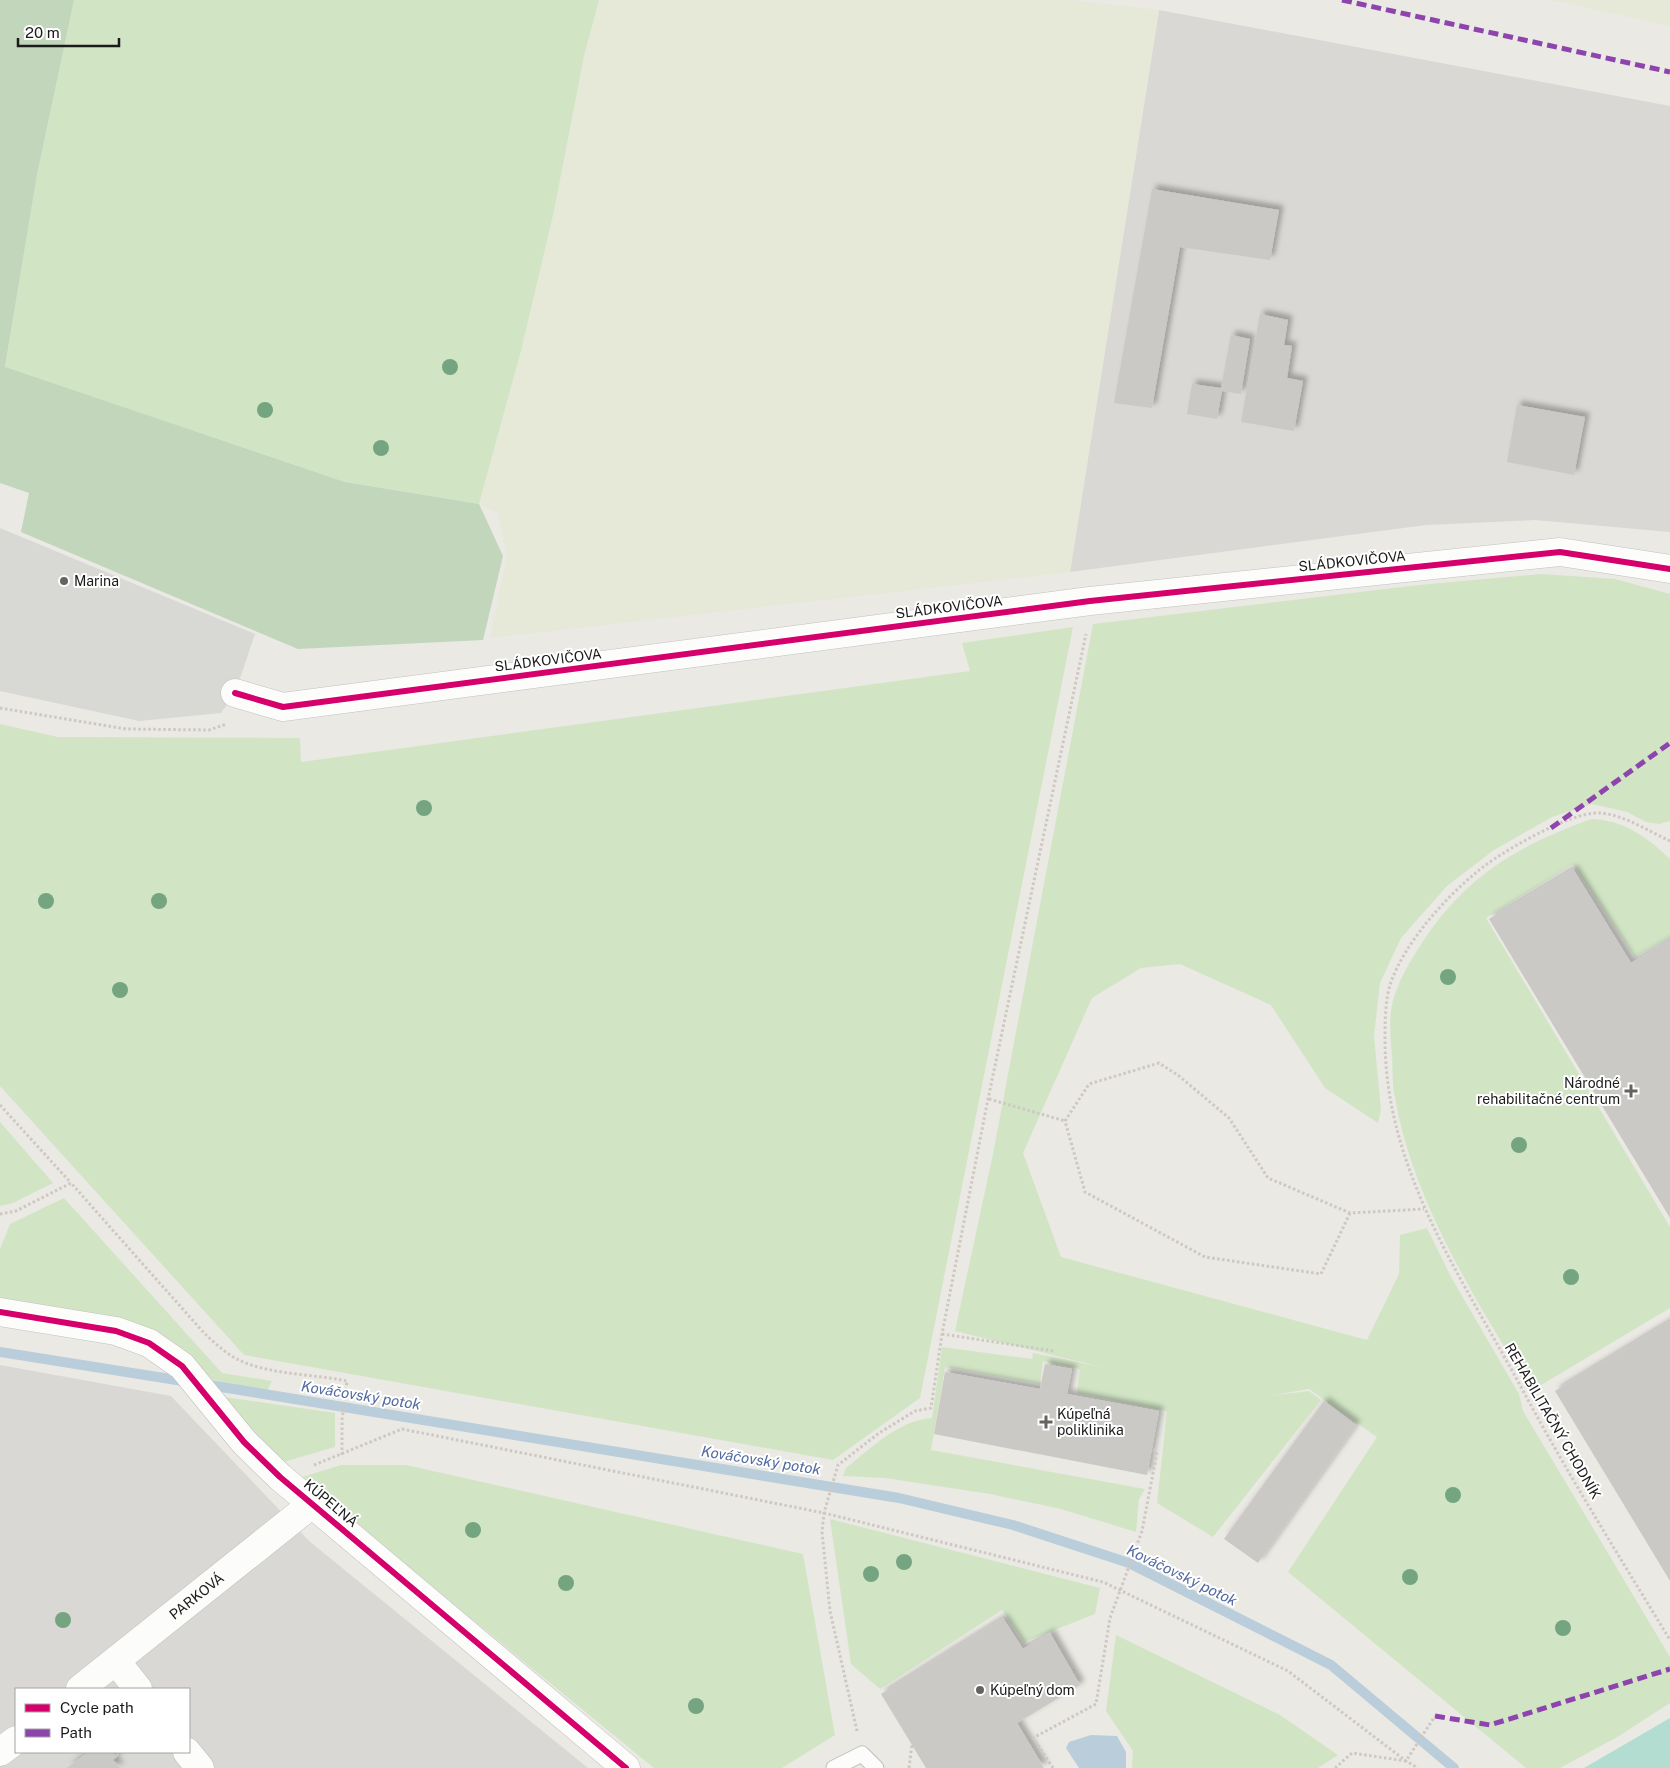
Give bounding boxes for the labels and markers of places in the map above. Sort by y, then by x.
place label: Marina [74,573,119,589]
marker: Marina [58,575,70,587]
place label: Národné rehabilitačné centrum [1477,1075,1620,1107]
marker: Národné rehabilitačné centrum [1624,1084,1638,1098]
place label: Kúpeľná poliklinika [1057,1406,1124,1438]
marker: Kúpeľná poliklinika [1039,1415,1053,1429]
place label: Kúpeľný dom [990,1682,1075,1698]
marker: Kúpeľný dom [974,1684,986,1696]

